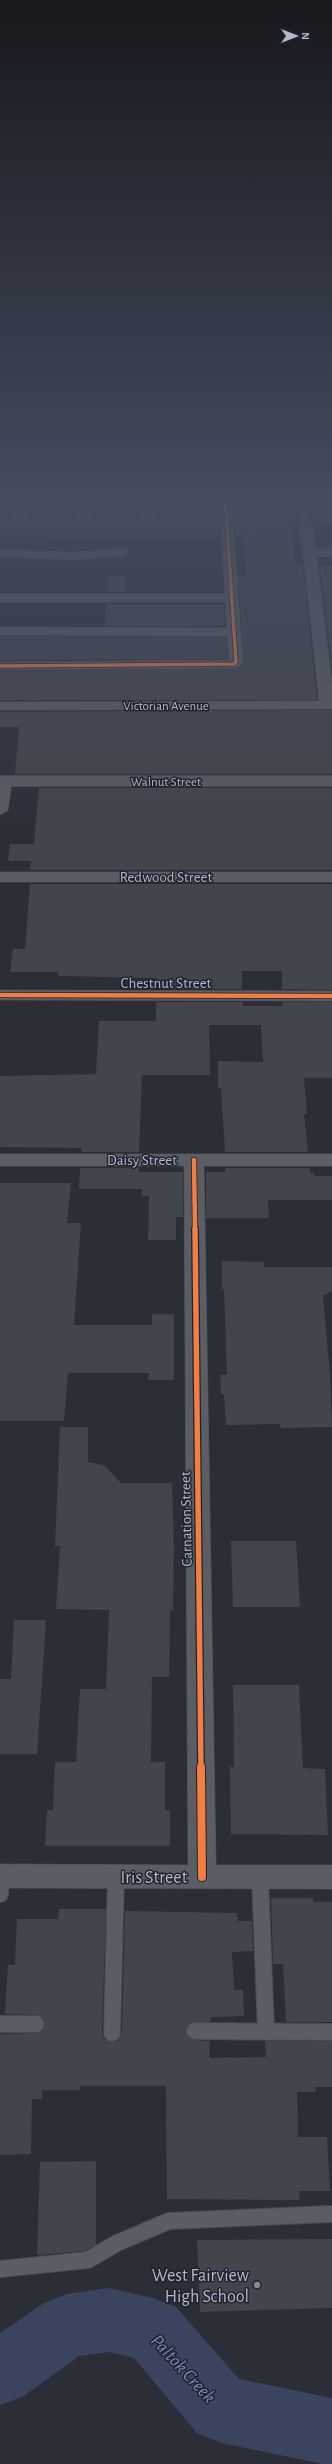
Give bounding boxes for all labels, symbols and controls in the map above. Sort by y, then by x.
north arrow [276,16,316,56]
text: N [300,32,311,40]
street label: Victorian Avenue [123,700,209,713]
street label: Walnut Street [131,776,201,789]
street label: Redwood Street [120,870,213,885]
street label: Chestnut Street [121,976,212,991]
street label: Daisy Street [107,1153,177,1168]
street label: Carnation Street [178,1471,195,1567]
street label: Iris Street [121,1869,188,1887]
place label: West Fairview High School [152,2267,249,2306]
marker: West Fairview High School [252,2280,262,2290]
water label: Paltok Creek [147,2331,219,2407]

